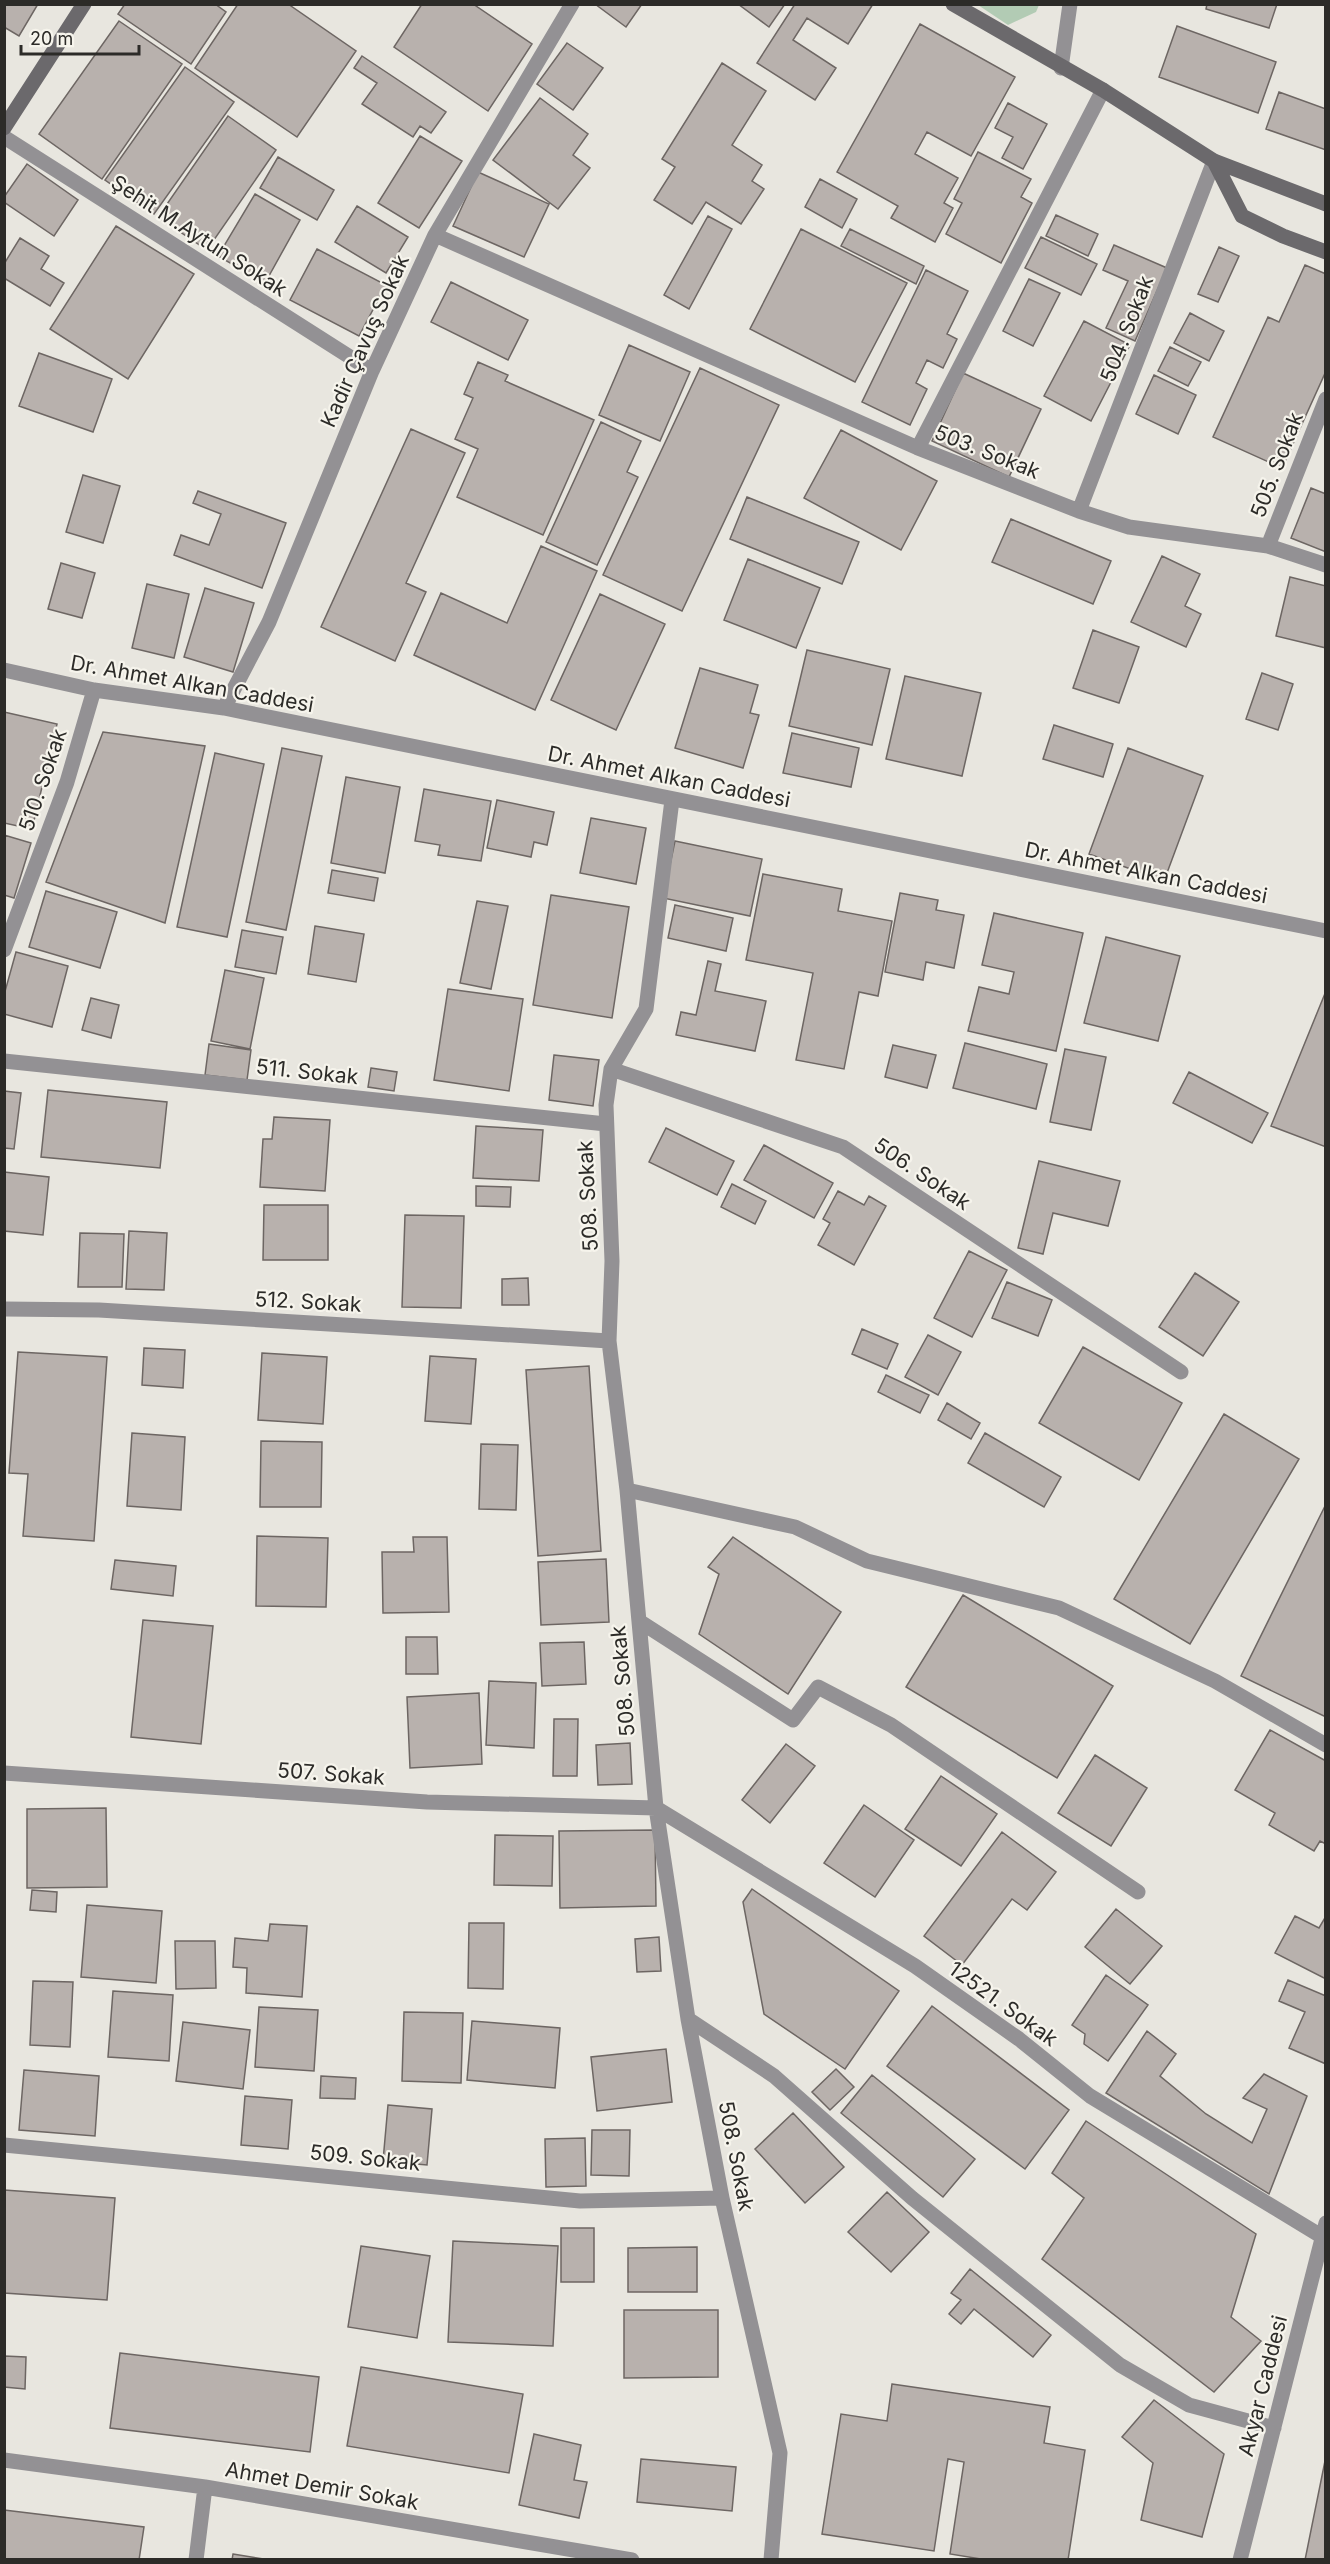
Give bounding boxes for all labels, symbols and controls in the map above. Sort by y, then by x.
scale bar [21,18,140,56]
text: 20 m [30,28,73,49]
street label: Şehit M.Aytun Sokak [107,169,292,302]
street label: Kadir Çavuş Sokak [315,250,414,431]
street label: 504. Sokak [1095,272,1158,385]
street label: 505. Sokak [1245,408,1308,521]
street label: 503. Sokak [931,419,1044,484]
street label: Dr. Ahmet Alkan Caddesi [69,650,316,717]
street label: 510. Sokak [13,725,72,834]
street label: Dr. Ahmet Alkan Caddesi [546,741,792,812]
street label: Dr. Ahmet Alkan Caddesi [1023,837,1269,908]
street label: 511. Sokak [255,1054,360,1089]
street label: 506. Sokak [869,1132,976,1215]
street label: 508. Sokak [572,1139,603,1252]
street label: 512. Sokak [254,1286,363,1317]
street label: 508. Sokak [605,1624,640,1738]
street label: 507. Sokak [276,1757,386,1790]
street label: 12521. Sokak [944,1956,1063,2052]
street label: 508. Sokak [714,2099,759,2213]
street label: 509. Sokak [308,2139,422,2176]
street label: Akyar Caddesi [1233,2313,1292,2459]
street label: Ahmet Demir Sokak [223,2456,421,2515]

